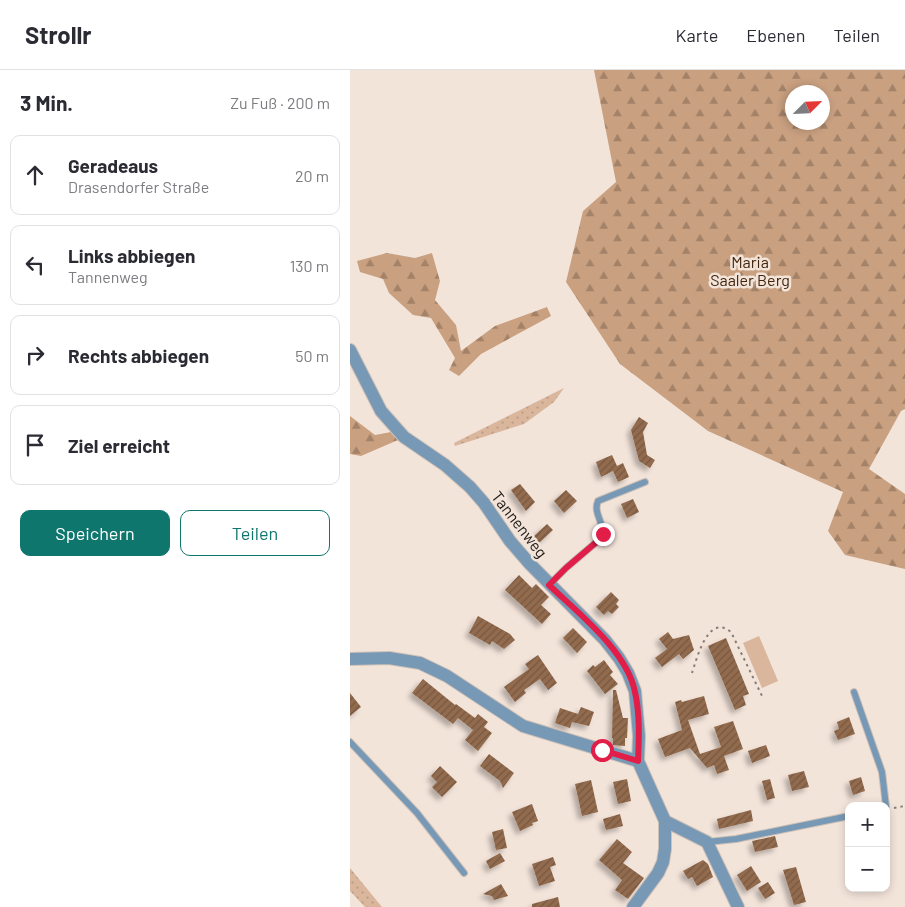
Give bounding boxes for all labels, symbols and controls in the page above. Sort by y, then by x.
text: Strollr [25,20,92,49]
text: Karte [675,24,718,46]
text: Ebenen [746,24,805,46]
text: Teilen [833,24,880,46]
north arrow [785,85,830,130]
text: 3 Min. [20,90,73,115]
text: Zu Fuß · 200 m [230,93,330,112]
text: Geradeaus [68,154,158,177]
icon: ahead [21,161,49,189]
text: 20 m [295,166,329,185]
text: Drasendorfer Straße [68,177,209,196]
text: Links abbiegen [68,244,195,267]
icon: left [21,251,49,279]
park label: Maria Saaler Berg [710,252,790,289]
text: 130 m [290,256,329,275]
text: Tannenweg [68,267,148,286]
icon: right [21,341,49,369]
text: Rechts abbiegen [68,344,209,367]
text: 50 m [295,346,329,365]
icon: arrive [21,431,49,459]
text: Ziel erreicht [68,434,170,457]
street label: Tannenweg [488,487,552,561]
button: Speichern [20,510,170,556]
button: Teilen [180,510,330,556]
route end [592,523,615,546]
route start [591,739,614,762]
map controls [845,802,890,892]
button: + [845,802,890,847]
button: − [845,847,890,892]

